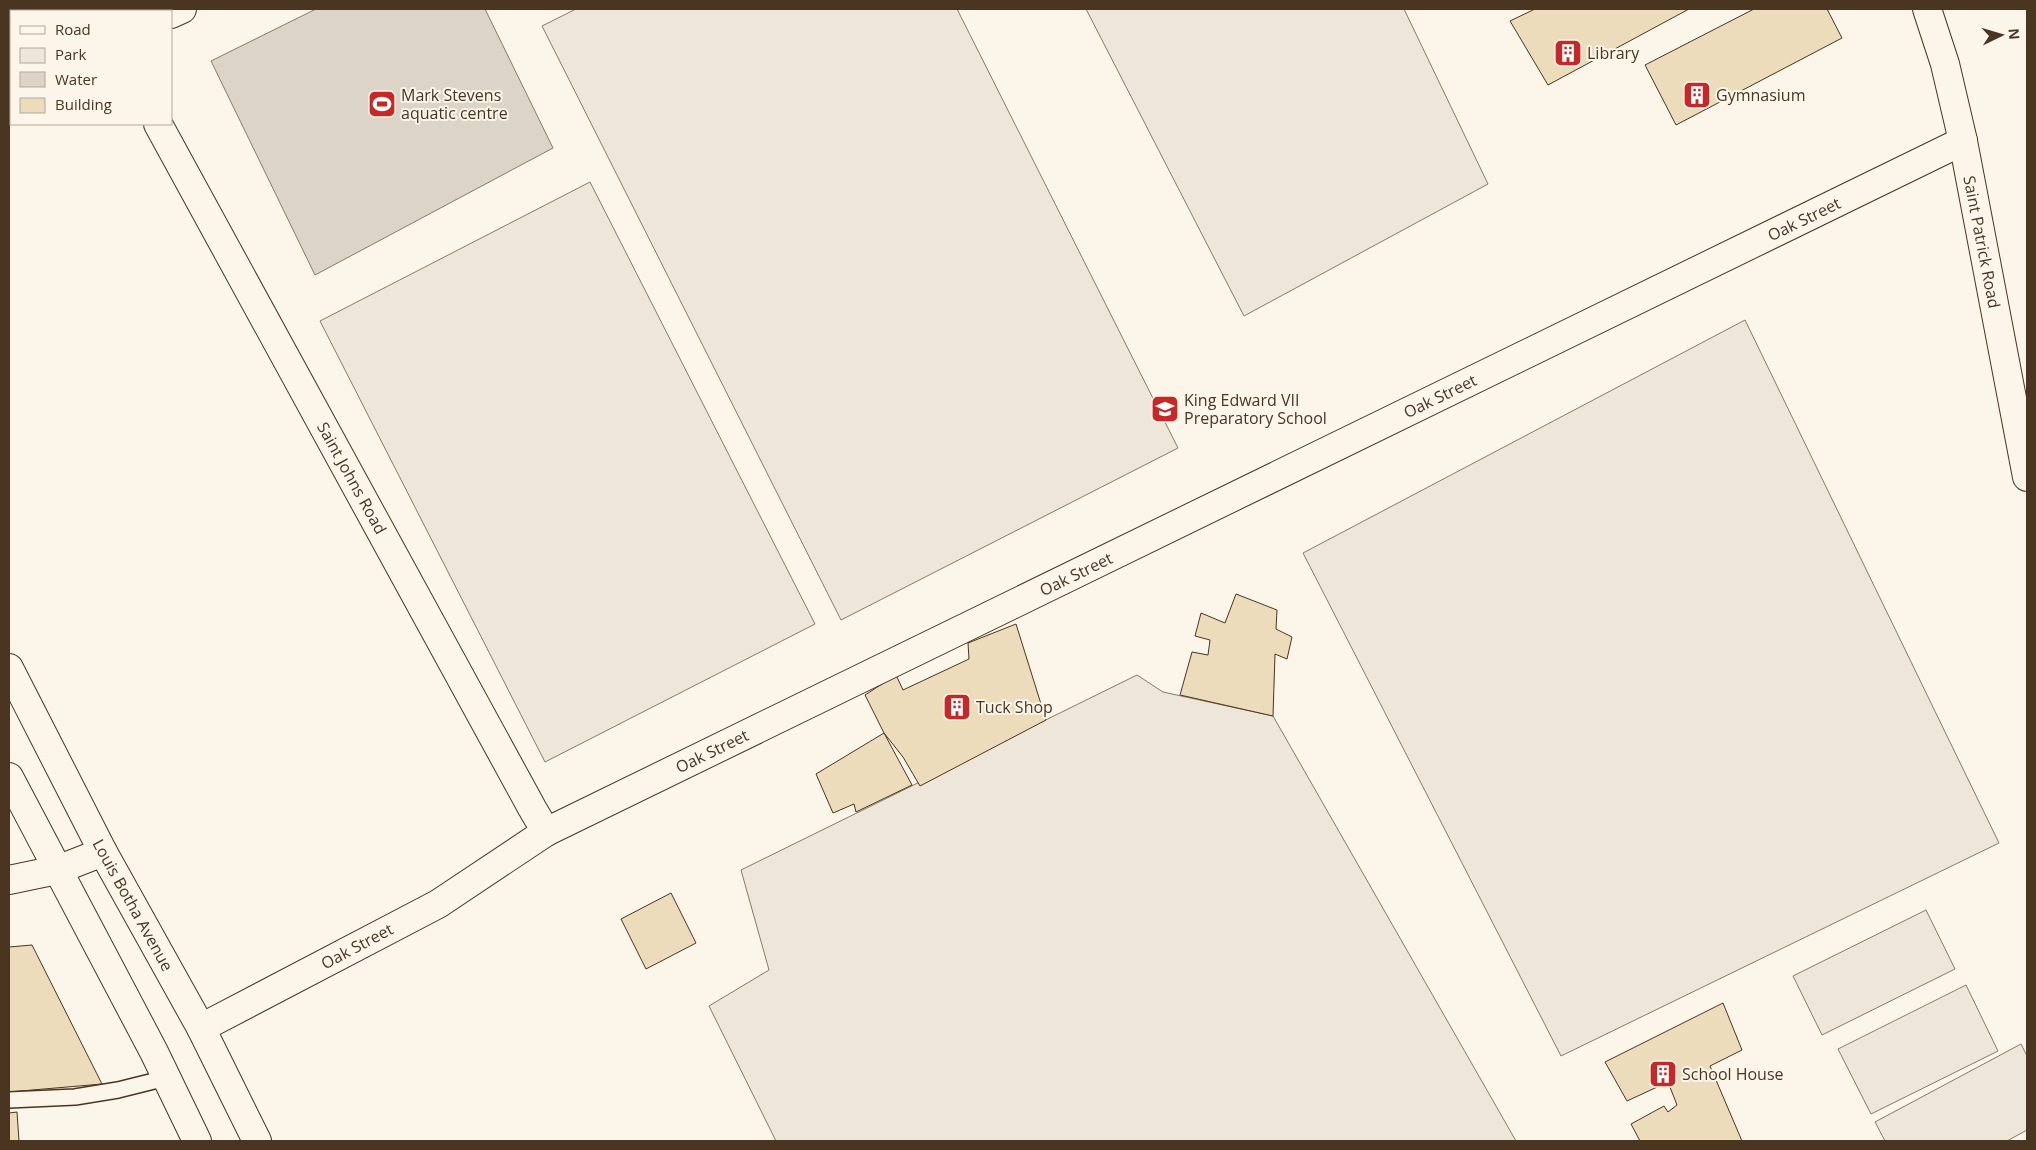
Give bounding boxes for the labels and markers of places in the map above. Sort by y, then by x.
building icon: Library [1553,38,1583,68]
place label: Library [1587,42,1640,64]
building icon: Gymnasium [1682,80,1712,110]
place label: Mark Stevens aquatic centre [401,84,508,124]
place label: Gymnasium [1716,84,1805,106]
sports icon: Mark Stevens aquatic centre [367,89,397,119]
place label: King Edward VII Preparatory School [1184,389,1327,429]
school or university icon: King Edward VII Preparatory School [1150,394,1180,424]
building icon: Tuck Shop [942,692,972,722]
place label: Tuck Shop [976,696,1053,718]
building icon: School House [1648,1059,1678,1089]
place label: School House [1682,1063,1784,1085]

